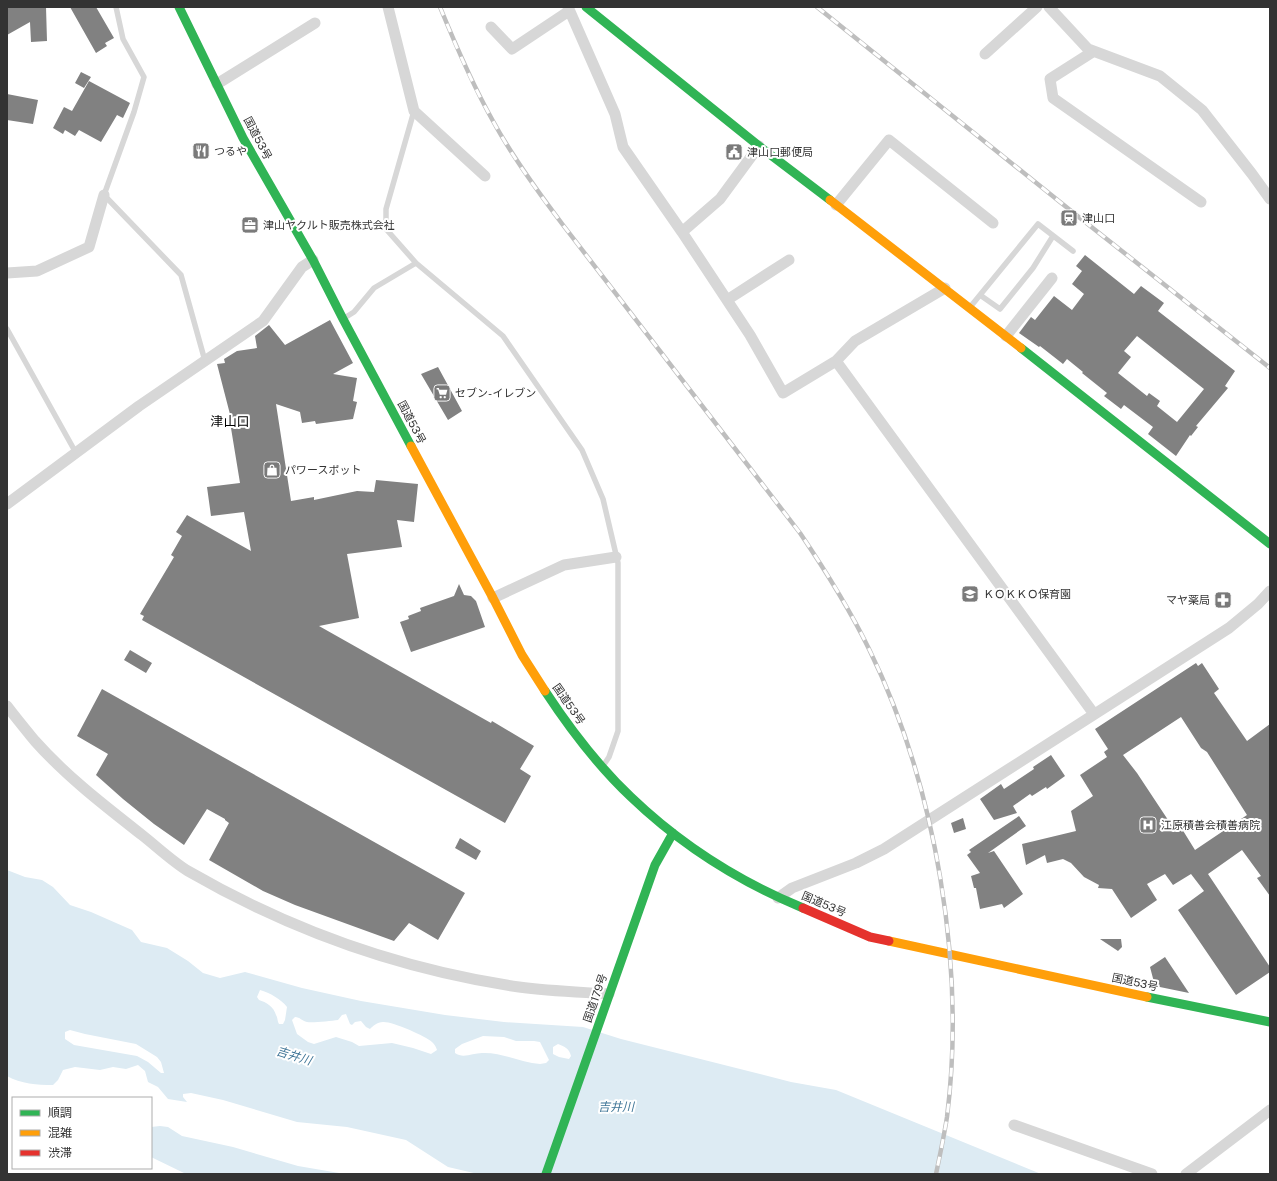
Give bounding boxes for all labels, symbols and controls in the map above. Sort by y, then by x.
street label: 国道53号 [242,114,274,162]
restaurant icon: つるや [191,141,211,161]
public building icon: 津山口郵便局 [724,142,744,162]
place label: つるや [214,145,247,157]
place label: 津山口郵便局 [747,146,813,158]
station icon: 津山口 [1059,208,1079,228]
place label: 津山口 [1082,212,1115,224]
office icon: 津山ヤクルト販売株式会社 [240,215,260,235]
place label: 津山ヤクルト販売株式会社 [263,219,395,231]
supermarket icon: セブン-イレブン [432,383,452,403]
place label: セブン-イレブン [455,387,536,399]
street label: 国道53号 [396,398,428,446]
district label: 津山口 [210,414,250,429]
shop icon: パワースポット [262,460,282,480]
place label: パワースポット [285,464,361,476]
school or university icon: ＫＯＫＫＯ保育園 [960,584,980,604]
place label: ＫＯＫＫＯ保育園 [983,588,1071,600]
pharmacy icon: マヤ薬局 [1213,590,1233,610]
place label: マヤ薬局 [1166,594,1210,606]
street label: 国道53号 [551,681,587,727]
hospital icon: 江原積善会積善病院 [1138,815,1158,835]
place label: 江原積善会積善病院 [1161,819,1260,831]
street label: 国道53号 [800,889,848,919]
street label: 国道53号 [1111,971,1159,993]
street label: 国道179号 [581,972,609,1024]
water label: 吉井川 [275,1044,315,1069]
legend [12,1097,152,1169]
water label: 吉井川 [598,1100,636,1114]
text: 順調 [48,1106,72,1120]
text: 混雑 [48,1126,72,1140]
text: 渋滞 [48,1146,72,1160]

